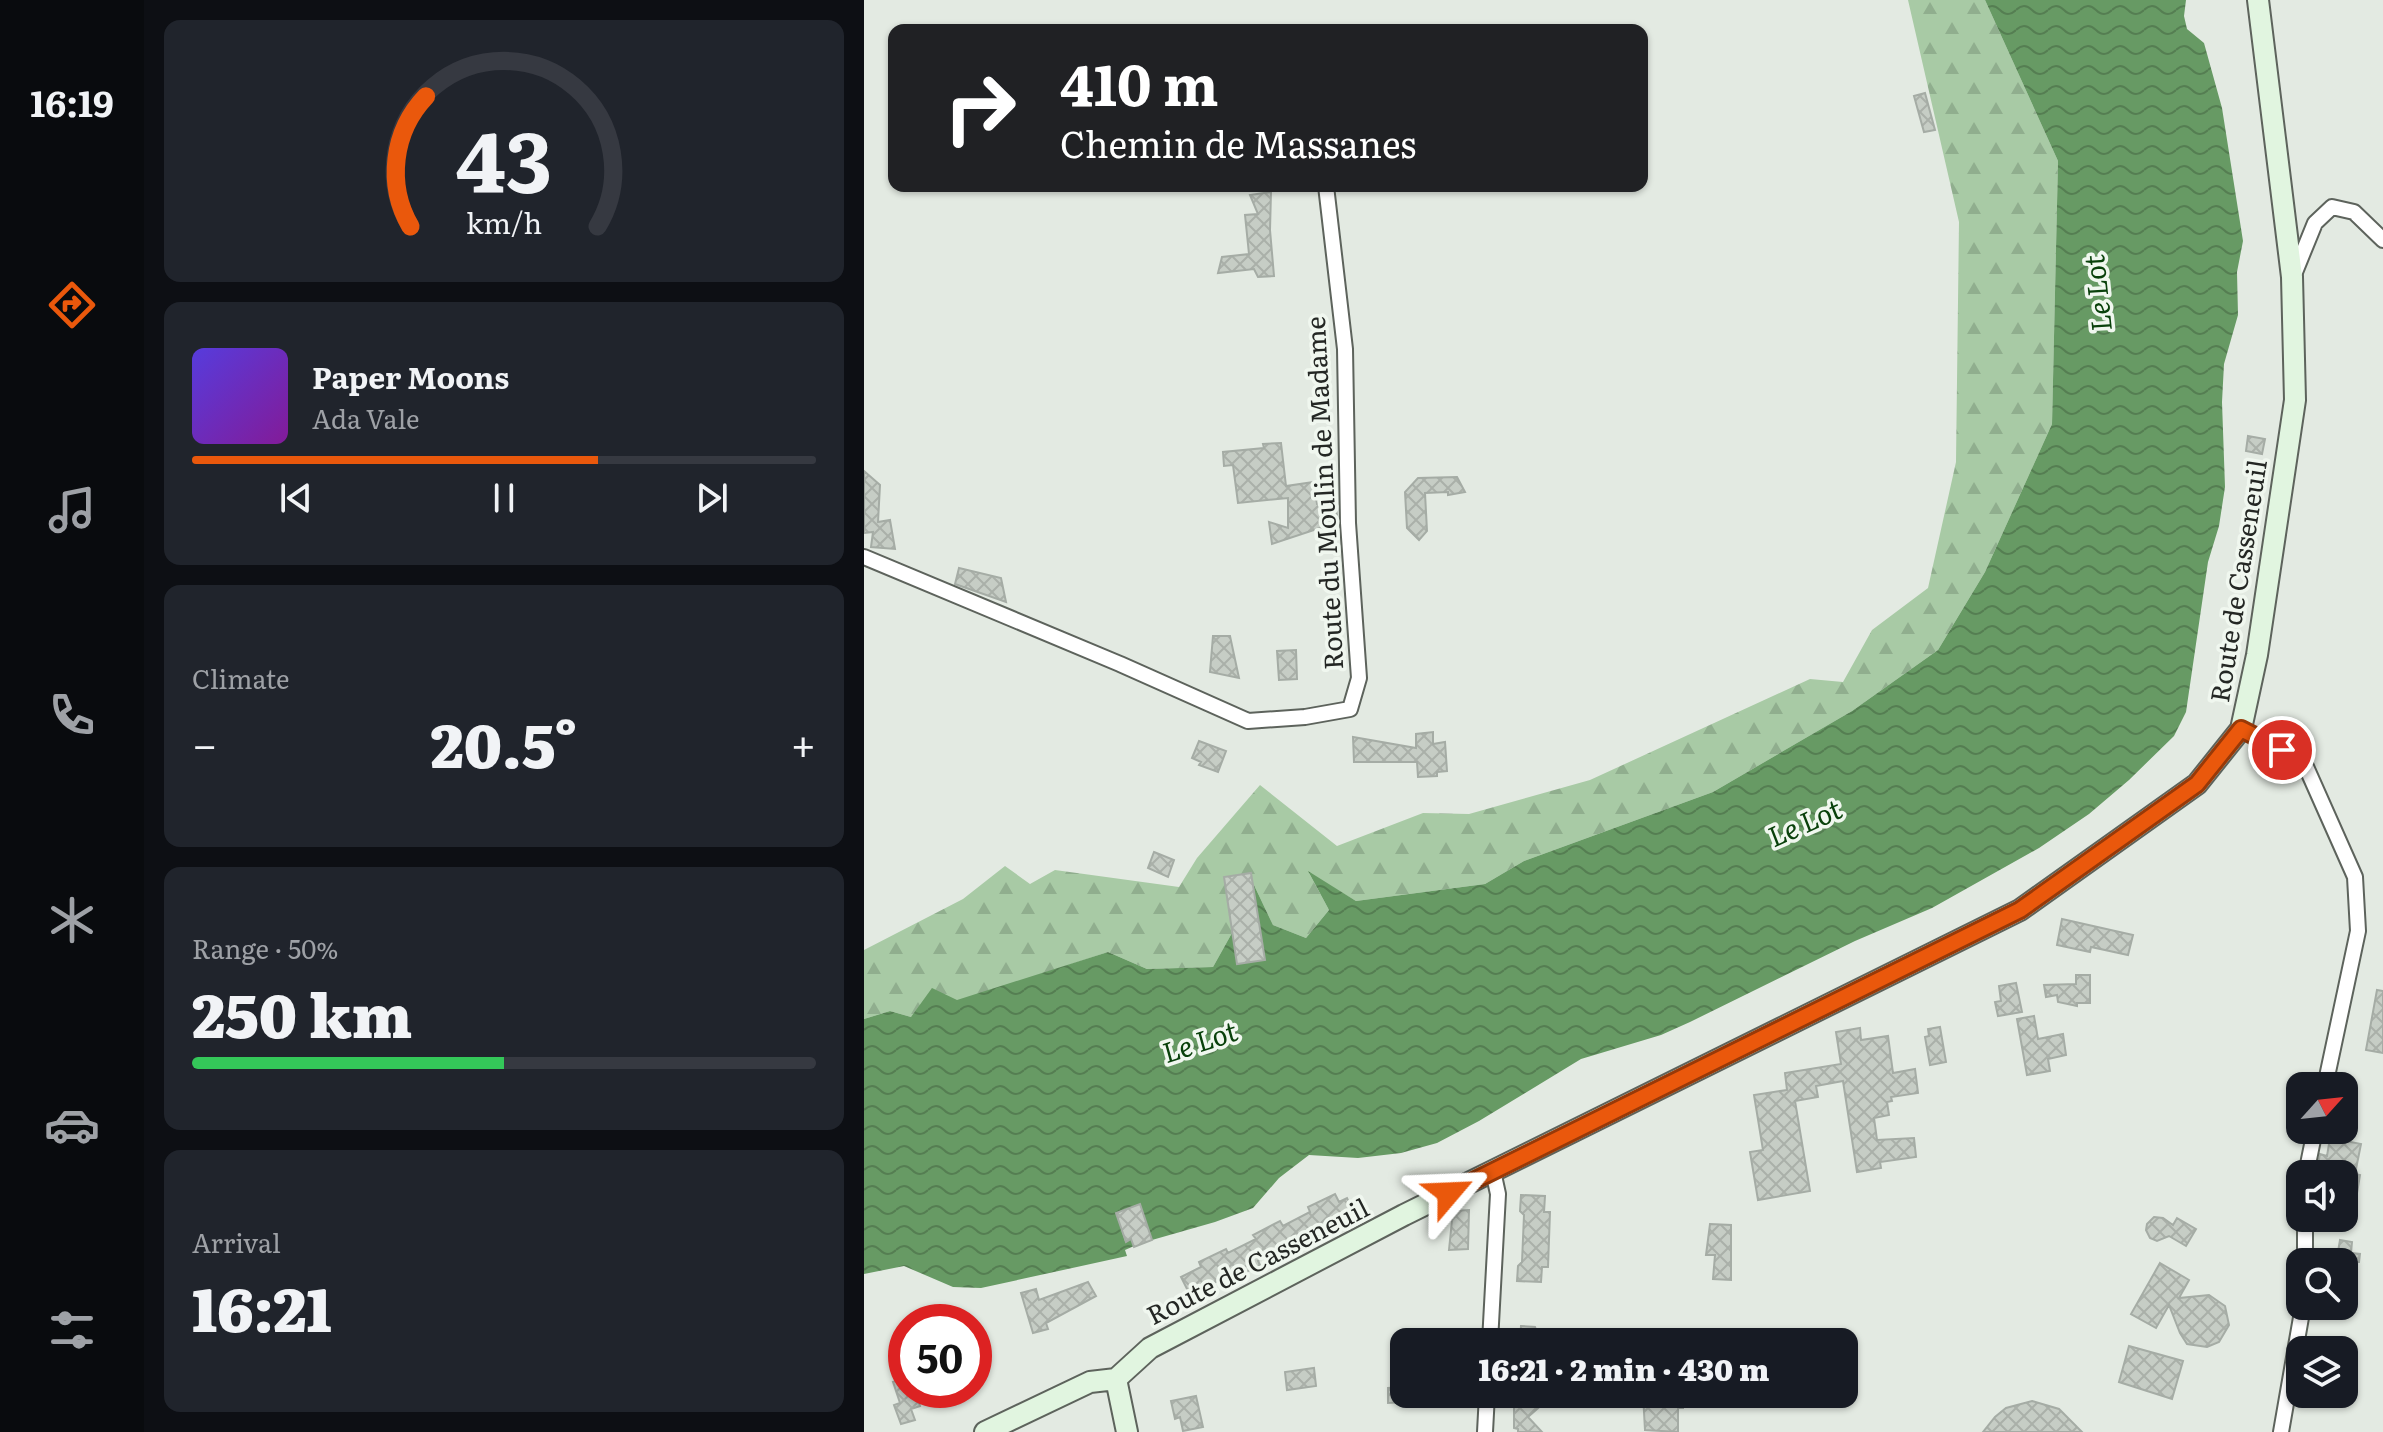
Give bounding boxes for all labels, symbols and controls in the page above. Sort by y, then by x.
text: 410 m [1060,40,1218,123]
icon: right [928,56,1032,160]
text: 16:19 [30,75,114,128]
text: 43 [456,95,552,219]
text: Chemin de Massanes [1060,116,1416,169]
text: km/h [466,200,542,243]
water label: Le Lot [2071,253,2121,334]
icon: directions [44,277,100,333]
street label: Route du Moulin de Madame [1294,315,1351,671]
text: Paper Moons [312,354,509,398]
text: Ada Vale [312,398,419,437]
street label: Route de Casseneuil [2198,456,2275,705]
icon: previous [274,476,318,520]
icon: pause [482,476,526,520]
icon: next [690,476,734,520]
icon: music [44,482,100,538]
text: Climate [192,658,290,697]
icon: phone [44,687,100,743]
text: 20.5° [431,697,578,786]
text: − [192,709,218,775]
text: + [790,709,816,775]
pin [2248,716,2316,784]
icon: arrive [2260,728,2304,772]
water label: Le Lot [1760,786,1848,856]
icon: climate [44,892,100,948]
text: Range · 50% [192,928,338,967]
text: 250 km [192,967,412,1056]
water label: Le Lot [1156,1008,1243,1072]
north arrow [2286,1072,2358,1144]
map controls [2286,1072,2358,1408]
icon: car [44,1097,100,1153]
position arrow [1407,1151,1491,1235]
button: sound [2286,1160,2358,1232]
street label: Route de Casseneuil [1139,1187,1375,1333]
text: Arrival [192,1222,281,1261]
button: search [2286,1248,2358,1320]
text: 16:21 [192,1261,332,1350]
icon: filters [44,1302,100,1358]
speed limit sign: 50 [888,1304,992,1408]
button: layers [2286,1336,2358,1408]
text: 16:21 · 2 min · 430 m [1479,1346,1769,1390]

